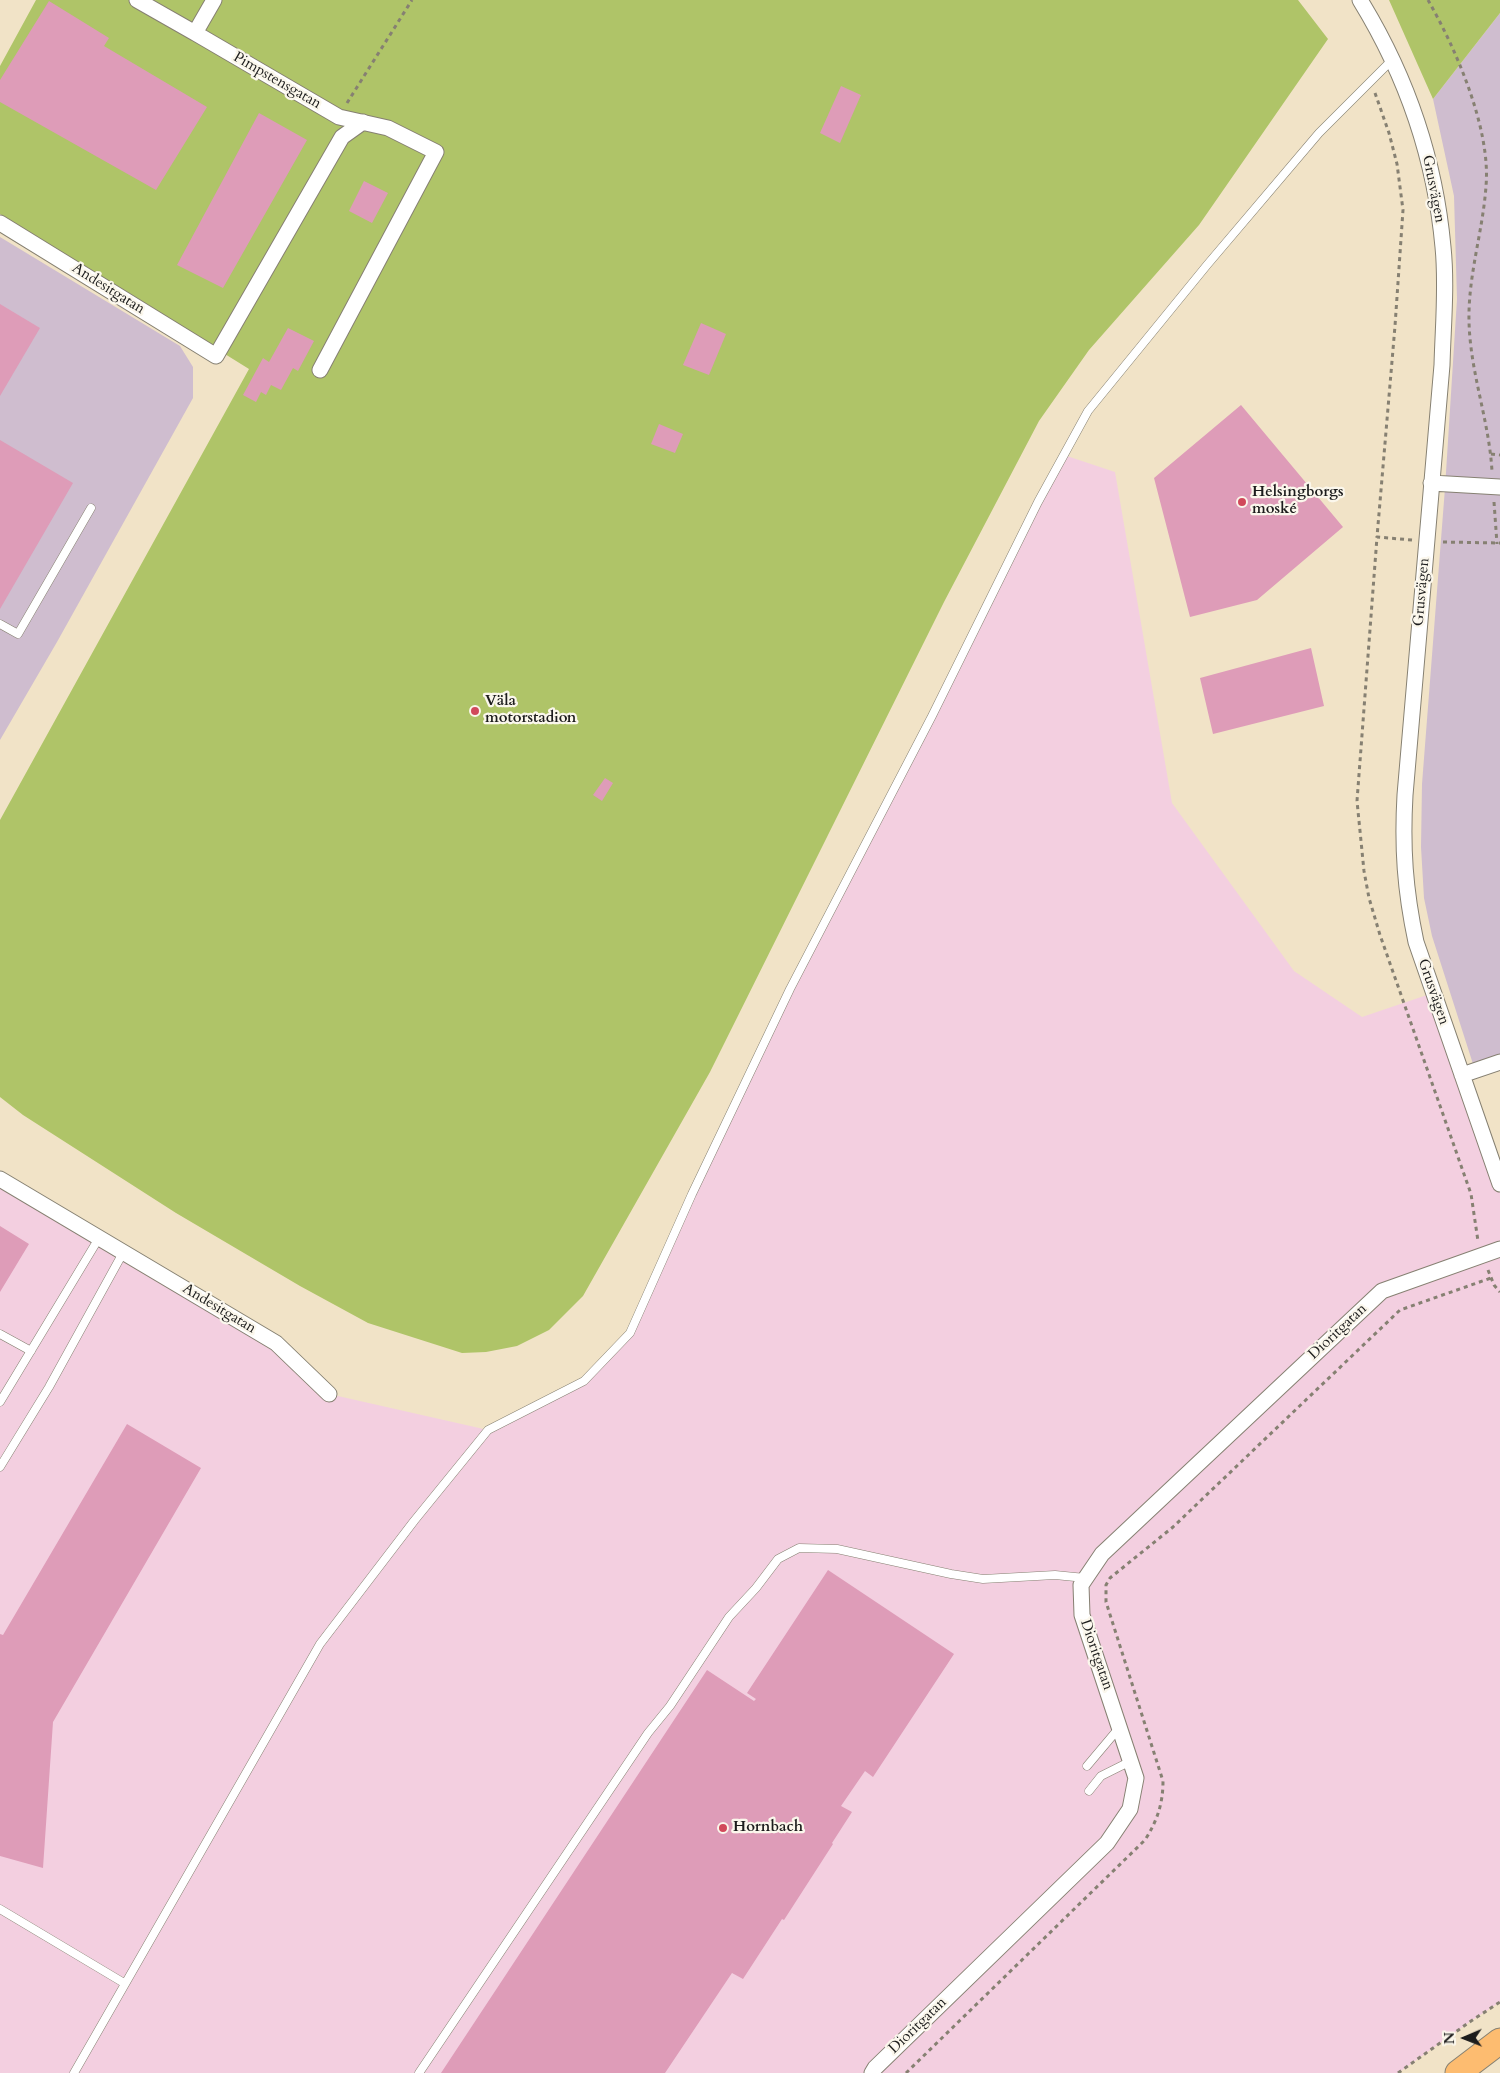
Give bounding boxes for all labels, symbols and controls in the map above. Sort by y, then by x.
street label: Pimpstensgatan [230,49,324,113]
street label: Grusvägen [1418,154,1448,224]
street label: Andesitgatan [68,259,148,319]
place label: Helsingborgs moské [1252,484,1343,519]
marker: Helsingborgs moské [1236,496,1248,508]
street label: Grusvägen [1410,557,1434,627]
place label: Väla motorstadion [485,693,576,728]
marker: Väla motorstadion [469,705,481,717]
street label: Grusvägen [1413,957,1453,1027]
street label: Andesitgatan [179,1280,259,1338]
street label: Dioritgatan [1305,1300,1371,1364]
street label: Dioritgatan [1076,1617,1116,1693]
place label: Hornbach [733,1819,803,1837]
marker: Hornbach [717,1822,729,1834]
street label: Dioritgatan [885,1994,951,2058]
north arrow [1440,2013,1490,2063]
text: N [1440,2032,1459,2045]

